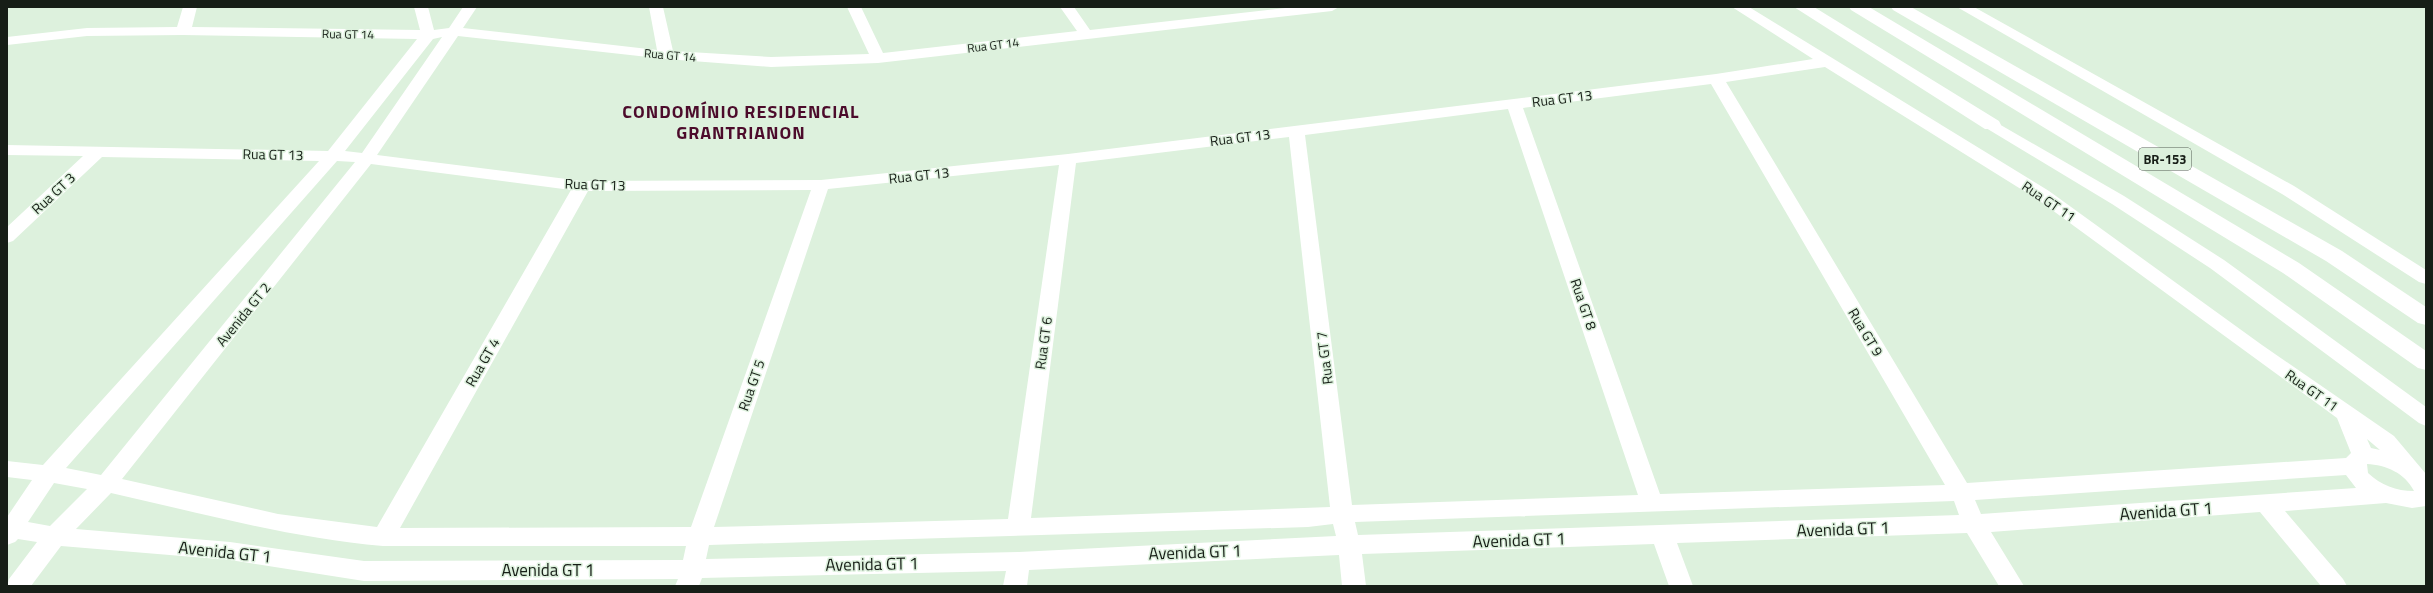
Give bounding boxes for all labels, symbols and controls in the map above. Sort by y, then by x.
street label: Rua GT 14 [322,24,375,44]
street label: Rua GT 14 [966,32,1020,58]
street label: Rua GT 14 [643,43,697,67]
street label: Rua GT 13 [1531,84,1593,112]
district label: CONDOMÍNIO RESIDENCIAL GRANTRIANON [622,98,860,146]
street label: Rua GT 13 [1209,123,1271,151]
street label: Rua GT 13 [242,143,304,165]
road number: BR-153 [2139,148,2191,170]
street label: Rua GT 13 [888,161,950,189]
street label: Rua GT 3 [26,167,80,219]
street label: Rua GT 13 [564,172,626,196]
street label: Rua GT 11 [2018,175,2080,227]
street label: Rua GT 8 [1565,276,1603,333]
street label: Avenida GT 2 [211,278,275,350]
street label: Rua GT 9 [1843,304,1889,360]
street label: Rua GT 6 [1029,315,1057,371]
street label: Rua GT 7 [1310,330,1338,386]
street label: Rua GT 4 [460,334,504,390]
street label: Rua GT 5 [732,356,770,413]
street label: Rua GT 11 [2281,364,2343,416]
street label: Avenida GT 1 [2119,495,2213,527]
street label: Avenida GT 1 [1796,514,1890,544]
street label: Avenida GT 1 [1472,525,1566,555]
street label: Avenida GT 1 [177,534,273,570]
street label: Avenida GT 1 [1148,537,1242,567]
street label: Avenida GT 1 [825,550,919,578]
street label: Avenida GT 1 [501,557,595,583]

